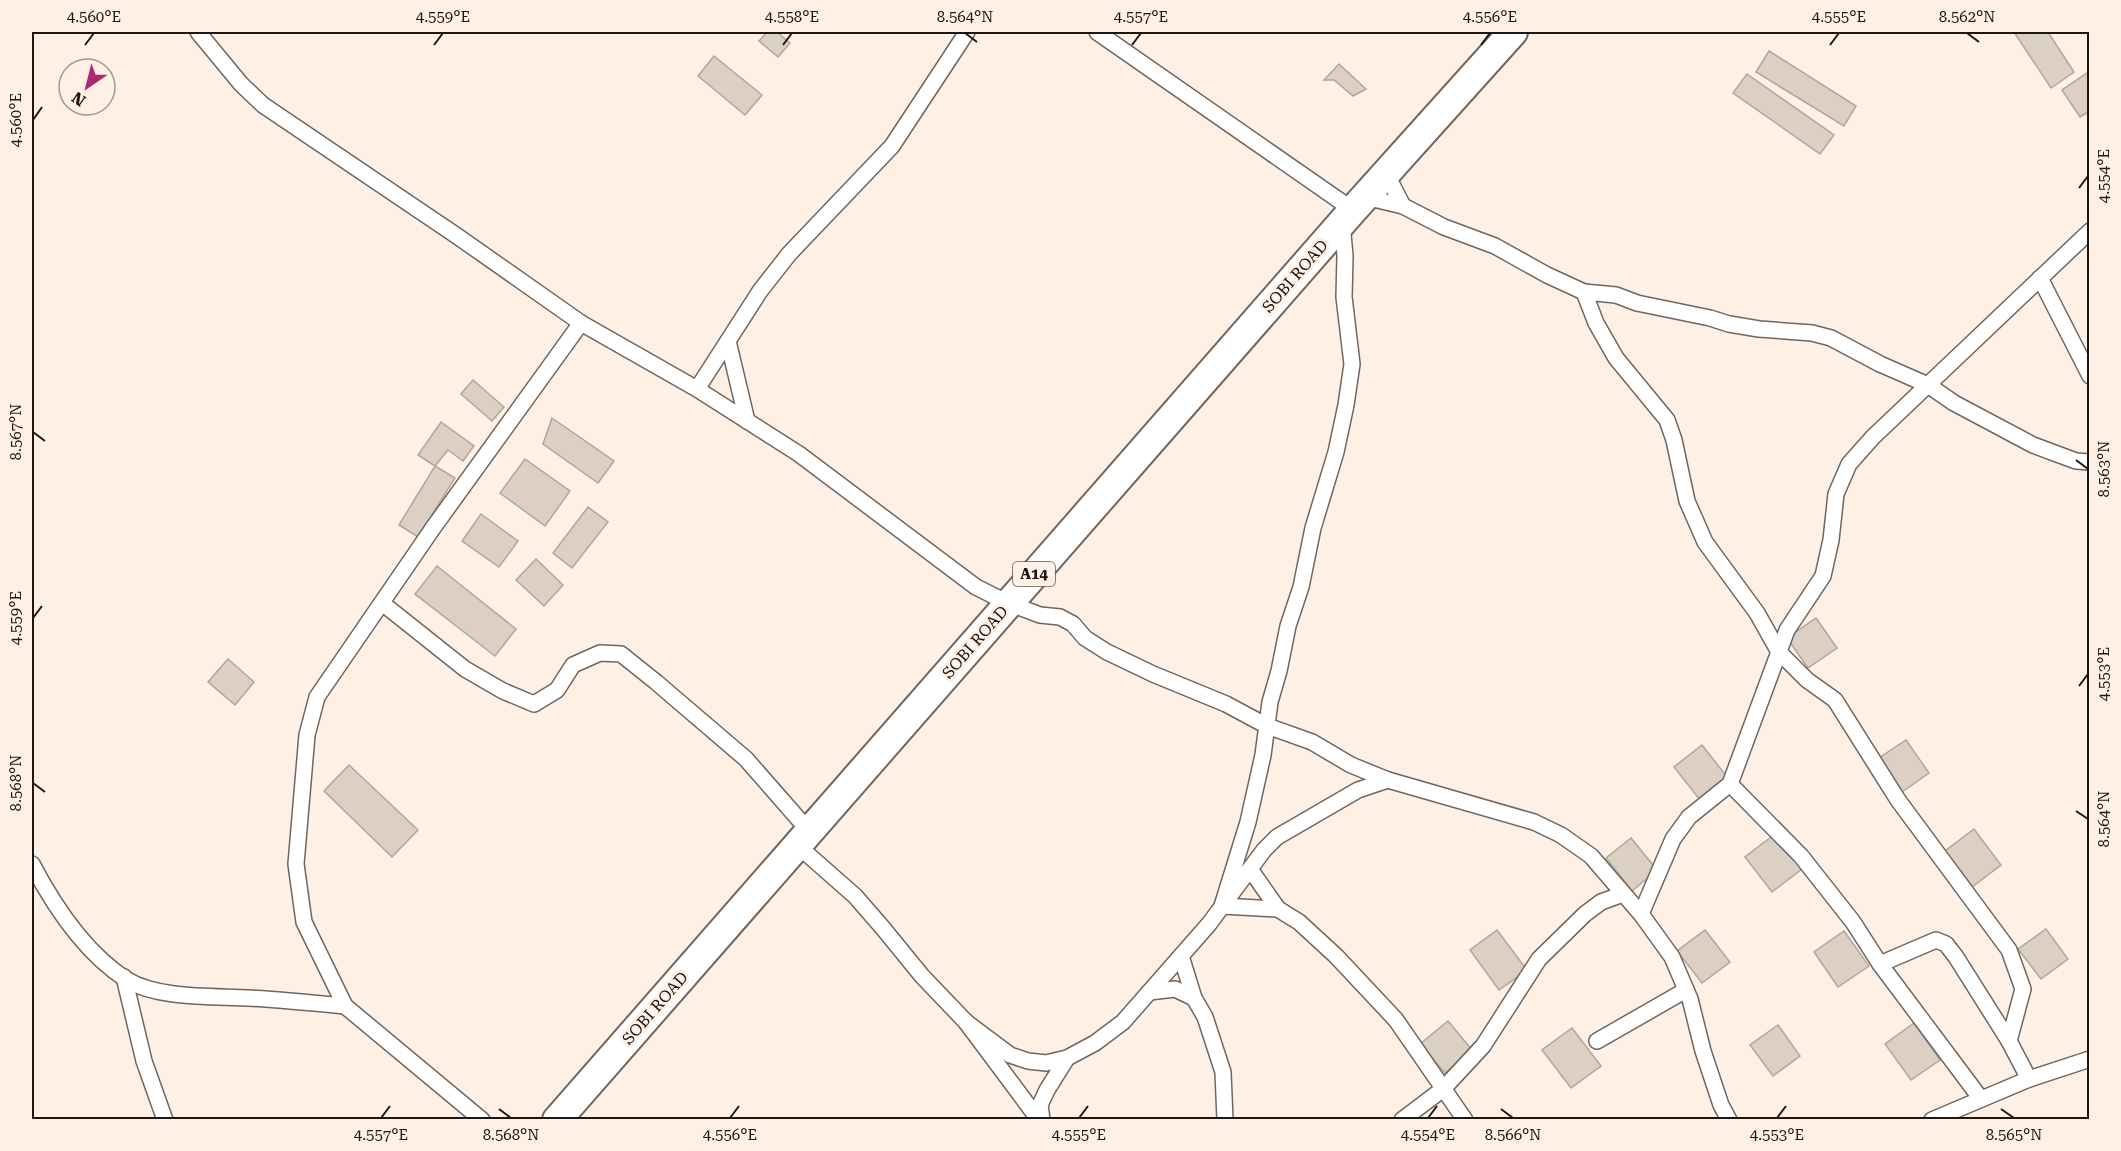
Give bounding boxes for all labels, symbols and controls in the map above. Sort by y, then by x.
text: 4.560°E [67,8,121,26]
text: 4.559°E [416,8,470,26]
text: 4.558°E [765,8,819,26]
text: 8.564°N [937,8,993,26]
text: 4.557°E [1114,8,1168,26]
text: 4.556°E [1463,8,1517,26]
text: 4.555°E [1812,8,1866,26]
text: 8.562°N [1939,8,1995,26]
north arrow [57,57,117,117]
text: N [68,88,89,110]
text: 4.560°E [7,93,25,147]
text: 4.554°E [2095,149,2113,203]
street label: SOBI ROAD [1258,236,1332,316]
text: 8.567°N [7,404,25,460]
text: 8.563°N [2095,441,2113,497]
road number: A14 [1013,562,1055,586]
text: 4.559°E [7,591,25,645]
street label: SOBI ROAD [938,602,1012,682]
text: 4.553°E [2095,647,2113,701]
text: 8.568°N [7,755,25,811]
text: 8.564°N [2095,791,2113,847]
street label: SOBI ROAD [618,968,692,1048]
text: 4.557°E [354,1126,408,1144]
text: 8.568°N [483,1126,539,1144]
text: 4.556°E [703,1126,757,1144]
text: 4.555°E [1052,1126,1106,1144]
text: 4.554°E [1401,1126,1455,1144]
text: 8.566°N [1485,1126,1541,1144]
text: 4.553°E [1750,1126,1804,1144]
text: 8.565°N [1986,1126,2042,1144]

